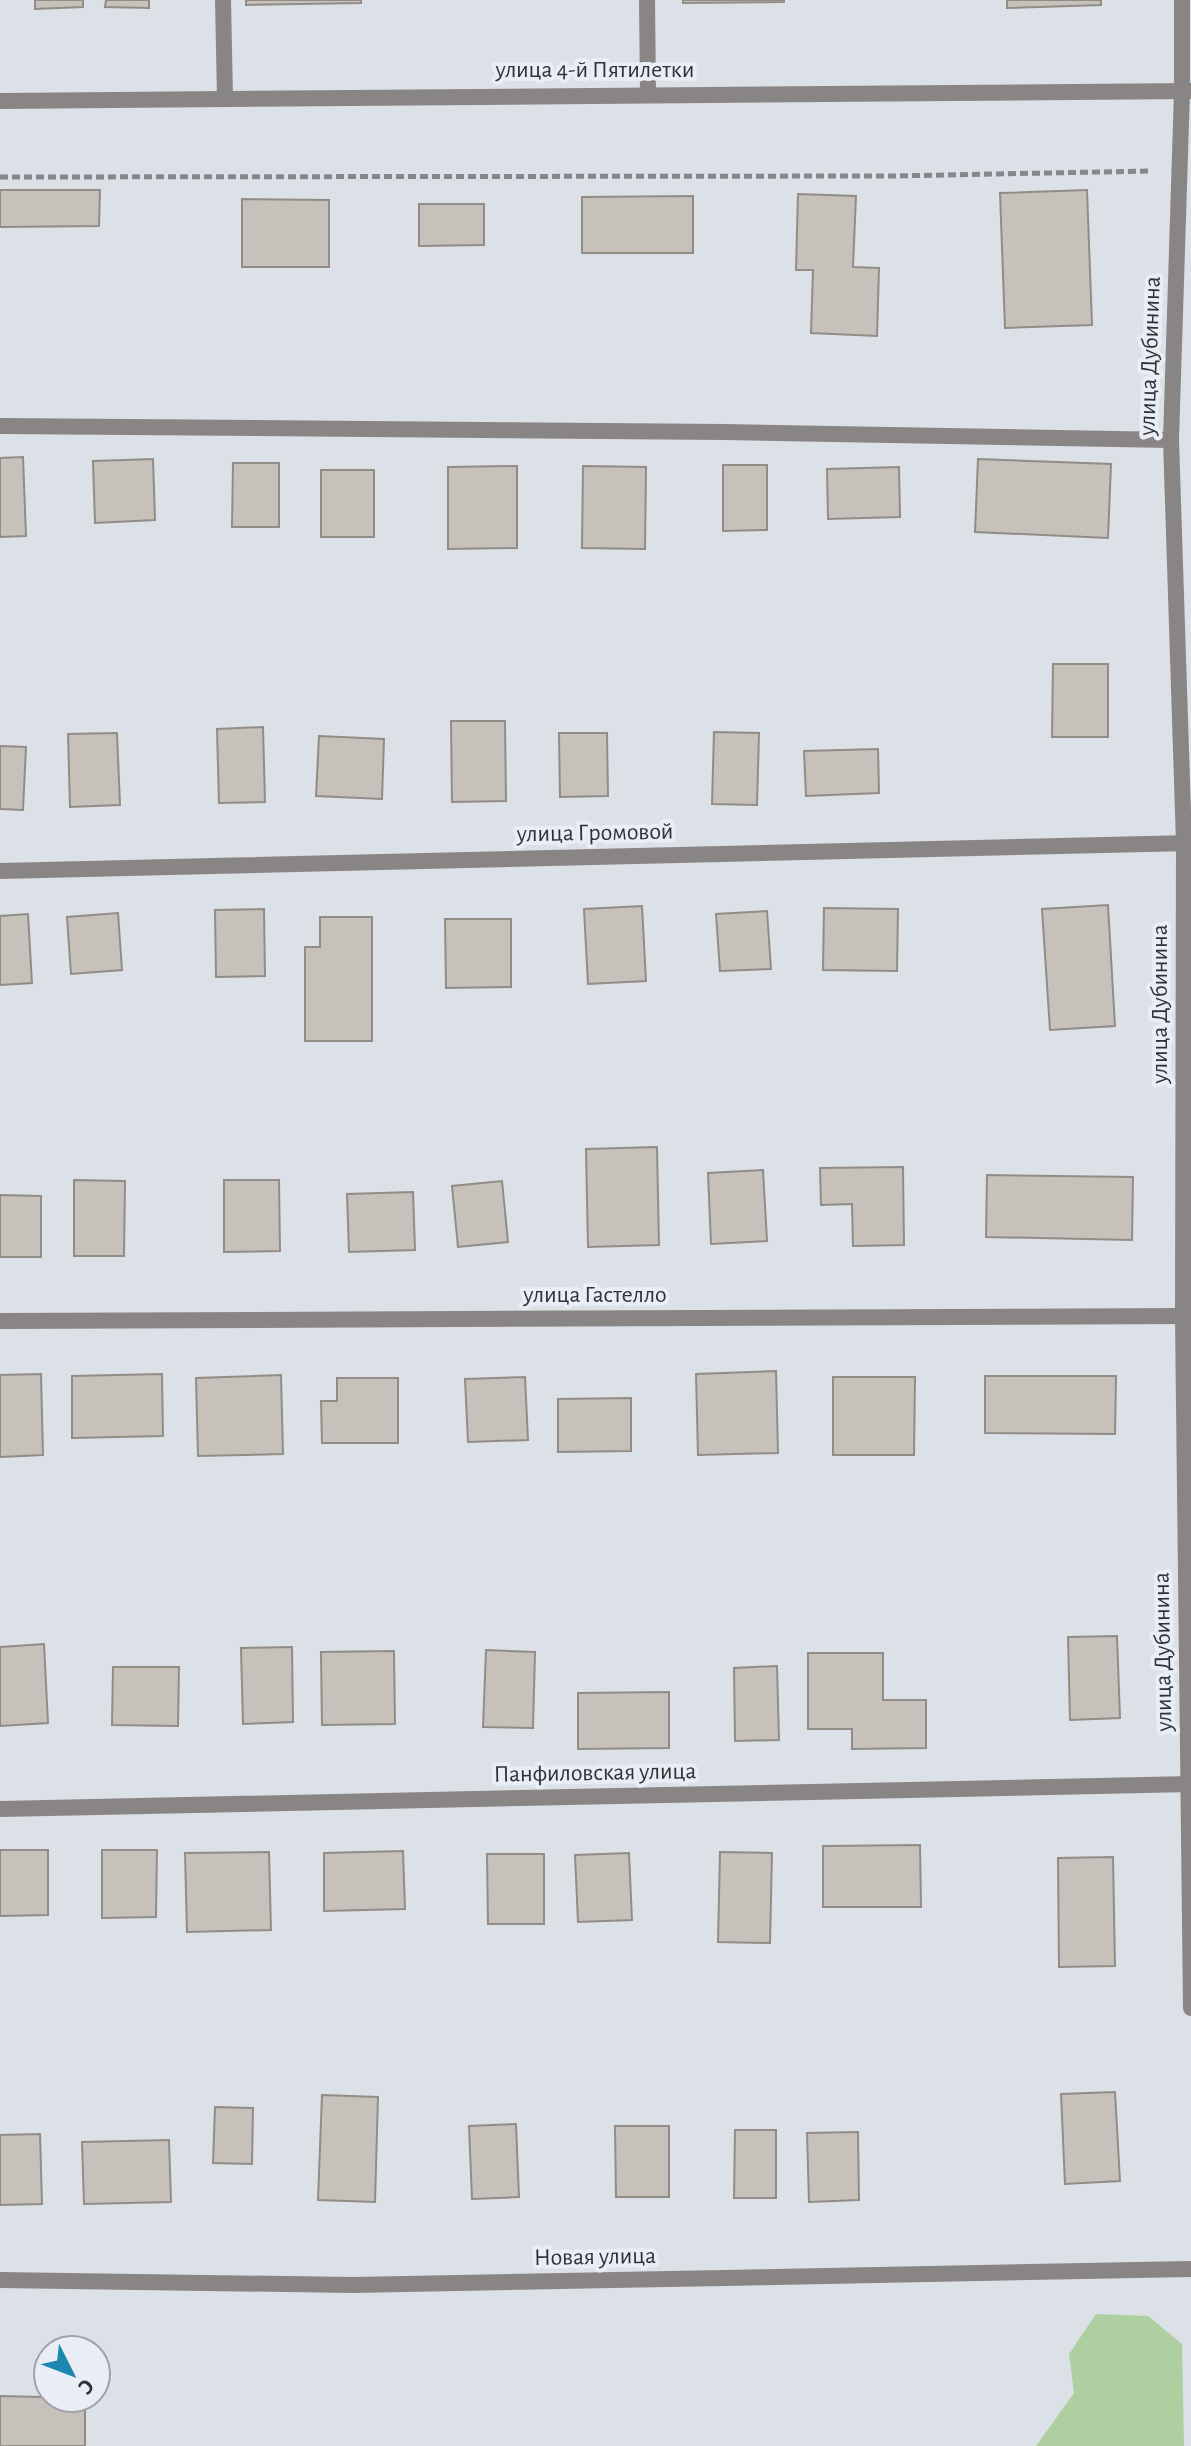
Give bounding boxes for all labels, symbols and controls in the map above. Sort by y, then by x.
street label: улица 4-й Пятилетки [494,58,695,82]
street label: улица Дубинина [1135,276,1165,437]
street label: улица Громовой [515,820,674,846]
street label: улица Дубинина [1148,924,1172,1085]
street label: улица Гастелло [522,1283,667,1307]
street label: улица Дубинина [1150,1572,1176,1733]
street label: Панфиловская улица [493,1759,697,1787]
street label: Новая улица [534,2244,656,2270]
north arrow [32,2334,112,2414]
text: С [74,2375,98,2399]

